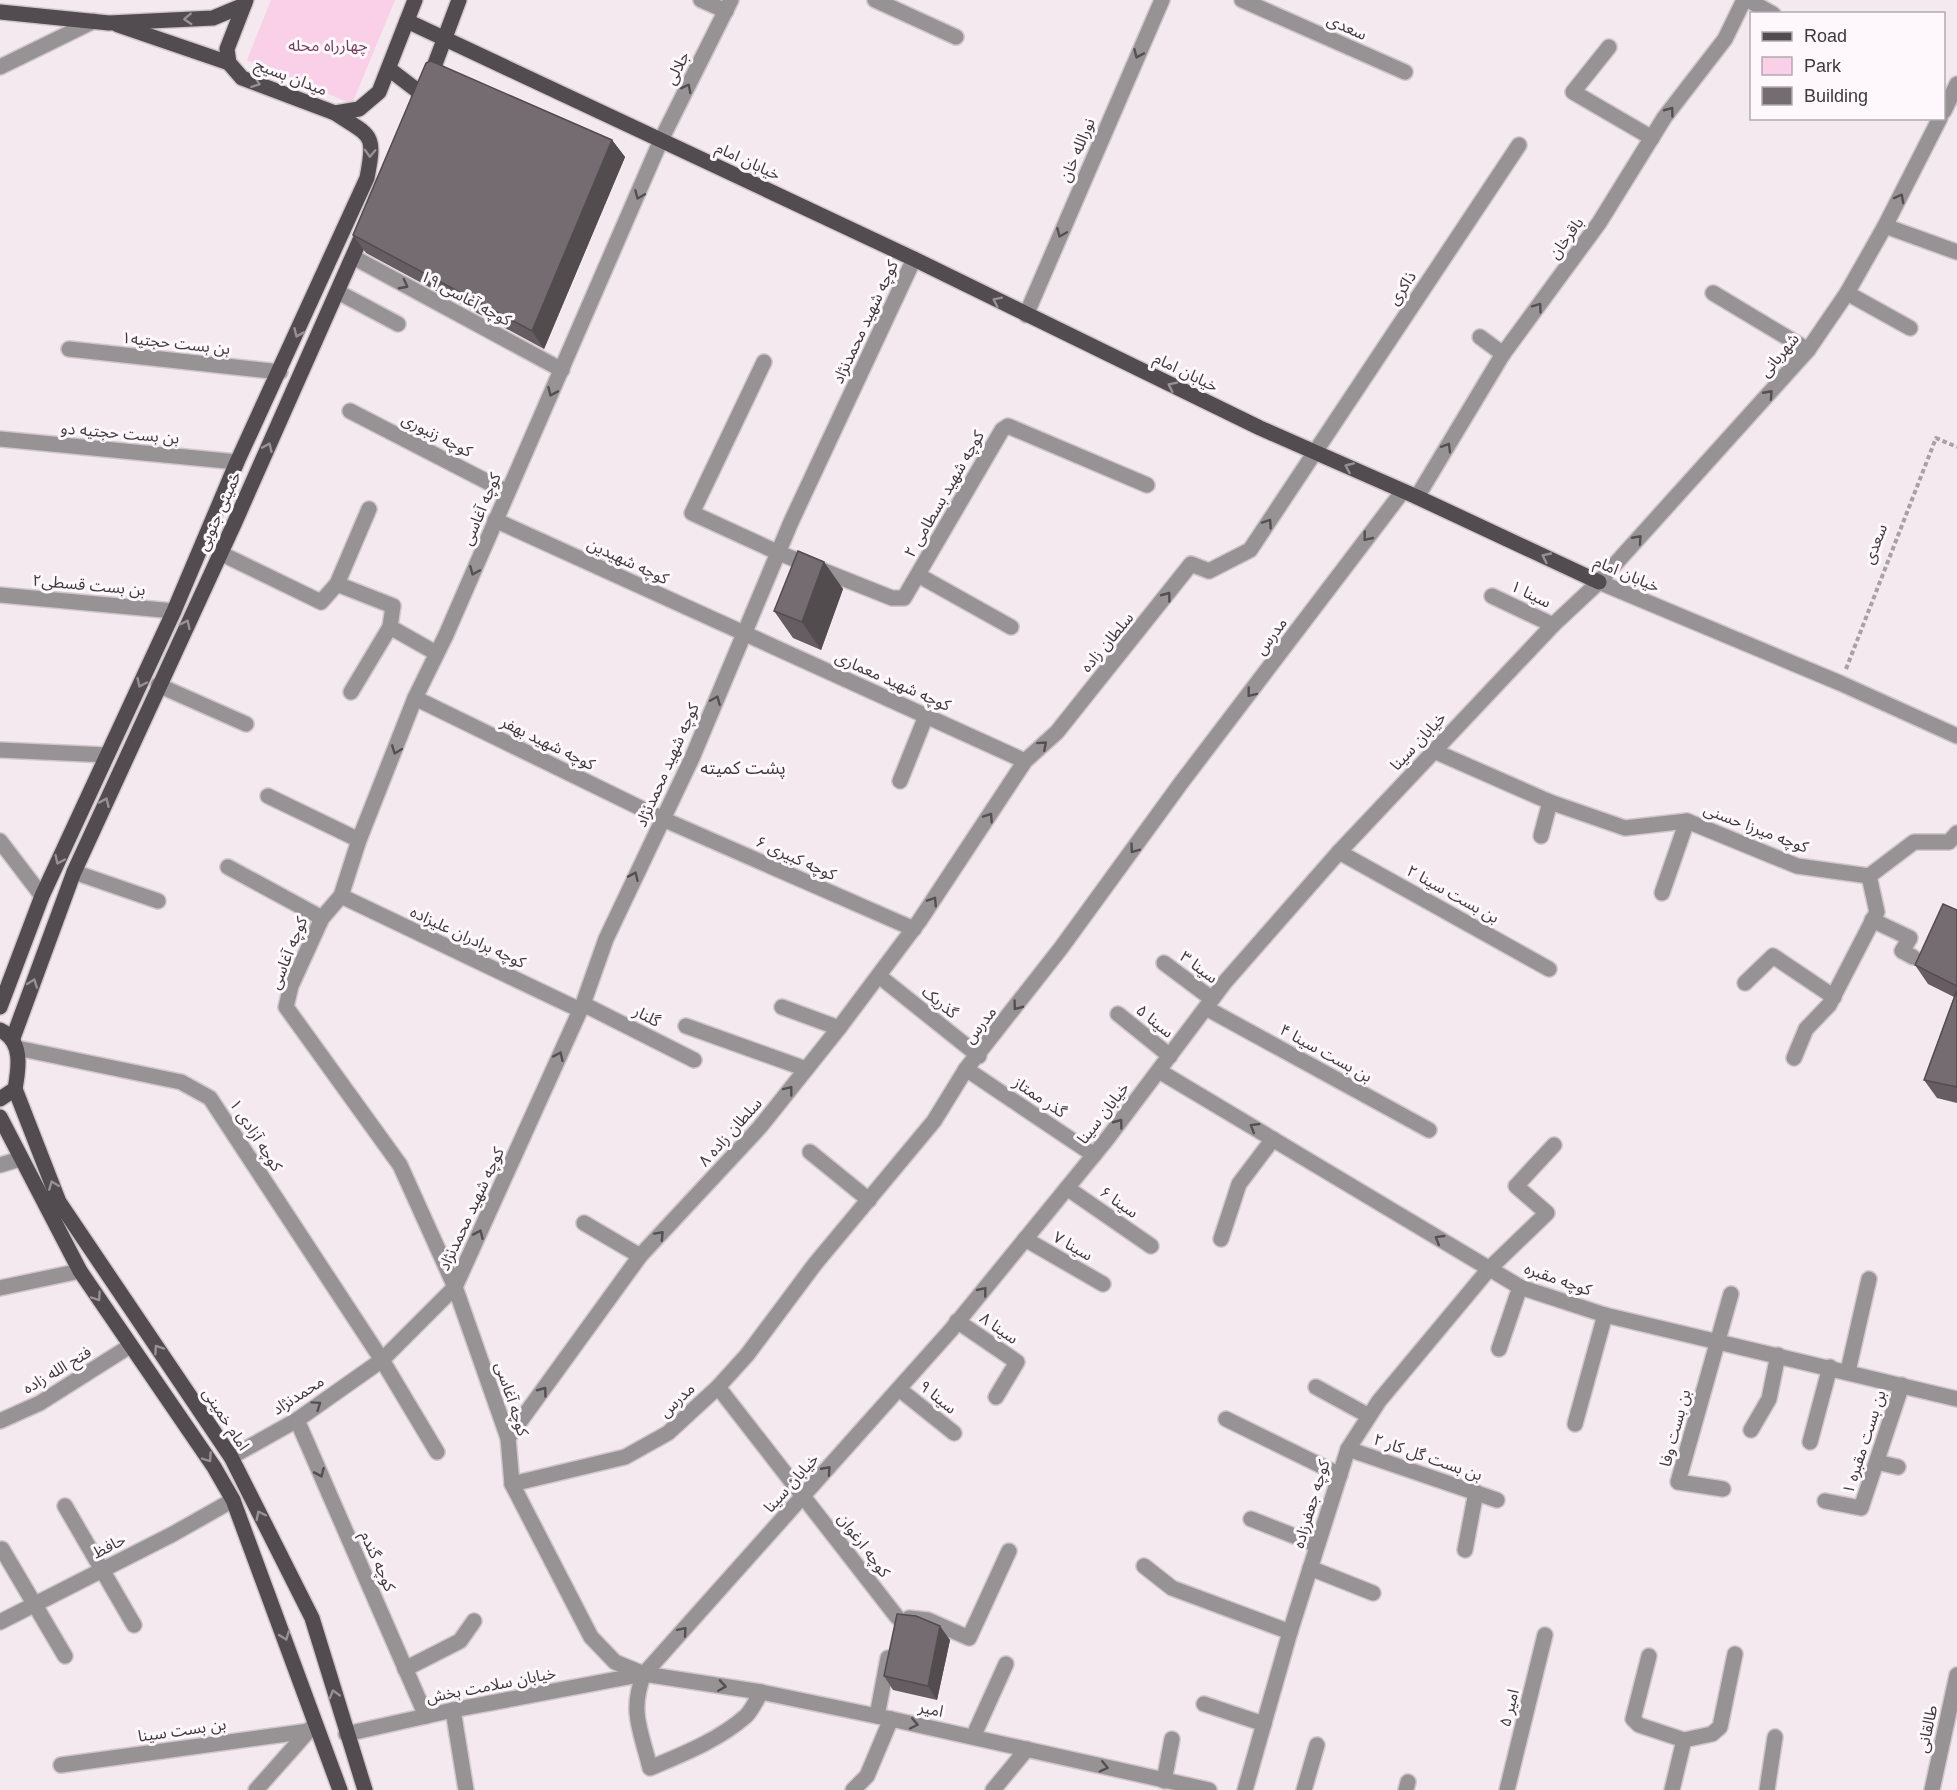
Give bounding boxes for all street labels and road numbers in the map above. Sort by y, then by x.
street label: سعدی [1324,11,1369,44]
street label: جلالی [661,49,693,88]
street label: میدان بسیج [251,55,330,102]
street label: نورالله خان [1056,116,1099,185]
street label: خیابان امام [711,139,783,187]
street label: باقرخان [1545,214,1587,263]
street label: کوچه شهید محمدنژاد [829,258,903,387]
street label: کوچه آغاسی ۱۹ [417,267,514,331]
street label: ذاکری [1385,268,1420,308]
street label: بن بست حجتیه۱ [121,329,231,358]
street label: شهربانی [1756,330,1803,381]
street label: خیابان امام [1149,349,1221,398]
street label: کوچه زنبوری [398,410,475,462]
street label: بن بست حجتیه دو [60,419,180,448]
street label: کوچه شهید بسطامی ۲ [901,427,989,561]
street label: خمینی جنوبی [194,469,245,554]
street label: کوچه آغاسی [458,470,506,548]
street label: سعدی [1860,522,1891,567]
street label: کوچه شهیدین [584,535,672,589]
street label: خیابان امام [1590,553,1662,599]
street label: بن بست قسطی۲ [32,572,146,599]
street label: سینا ۱ [1508,577,1554,611]
street label: سلطان زاده [1077,609,1137,676]
street label: مدرس [1252,614,1291,658]
street label: کوچه شهید معماری [832,648,953,716]
street label: کوچه شهید محمدنژاد [632,700,704,830]
street label: خیابان سینا [1387,708,1450,774]
street label: کوچه شهید بهفر [497,713,598,775]
street label: کوچه میرزا حسنی [1701,800,1811,858]
street label: کوچه کبیری ۶ [752,833,839,885]
street label: بن بست سینا ۲ [1404,862,1502,927]
street label: کوچه برادران علیزاده [407,903,529,973]
street label: کوچه آغاسی [266,914,312,992]
street label: سینا ۳ [1177,947,1221,987]
street label: گذریک [918,983,962,1022]
street label: سینا ۵ [1133,1001,1177,1041]
street label: گلنار [630,1002,663,1031]
street label: مدرس [960,1003,1000,1047]
street label: بن بست سینا ۴ [1277,1021,1375,1086]
street label: گذر ممتاز [1009,1073,1070,1122]
street label: خیابان سینا [1074,1079,1133,1148]
street label: سلطان زاده ۸ [695,1094,766,1170]
street label: کوچه آزادی ۱ [225,1096,286,1176]
street label: کوچه شهید محمدنژاد [435,1145,509,1274]
street label: سینا ۶ [1097,1183,1141,1221]
street label: سینا ۷ [1050,1228,1096,1264]
street label: کوچه مقبره [1522,1260,1594,1300]
street label: سینا ۸ [977,1309,1021,1347]
street label: فتح الله زاده [20,1343,96,1400]
street label: کوچه آغاسی [490,1360,532,1439]
street label: محمدنژاد [269,1372,328,1419]
street label: سینا ۹ [916,1377,960,1417]
street label: مدرس [656,1380,699,1421]
street label: امام خمینی [196,1385,252,1456]
street label: بن بست وفا [1657,1388,1694,1469]
street label: بن بست مقبره ۱ [1839,1388,1890,1496]
street label: بن بست گل کار ۲ [1371,1430,1485,1484]
street label: خیابان سینا [760,1450,823,1517]
street label: کوچه جعفرزاده [1290,1458,1335,1551]
street label: کوچه ارغوان [833,1510,894,1582]
street label: کوچه گندم [354,1528,399,1596]
street label: حافظ [90,1531,128,1561]
street label: خیابان سلامت بخش [425,1664,557,1707]
street label: امیر ۵ [1496,1687,1523,1729]
street label: امیر [916,1698,945,1721]
street label: طالقانی [1914,1703,1941,1755]
street label: بن بست سینا [137,1715,227,1746]

